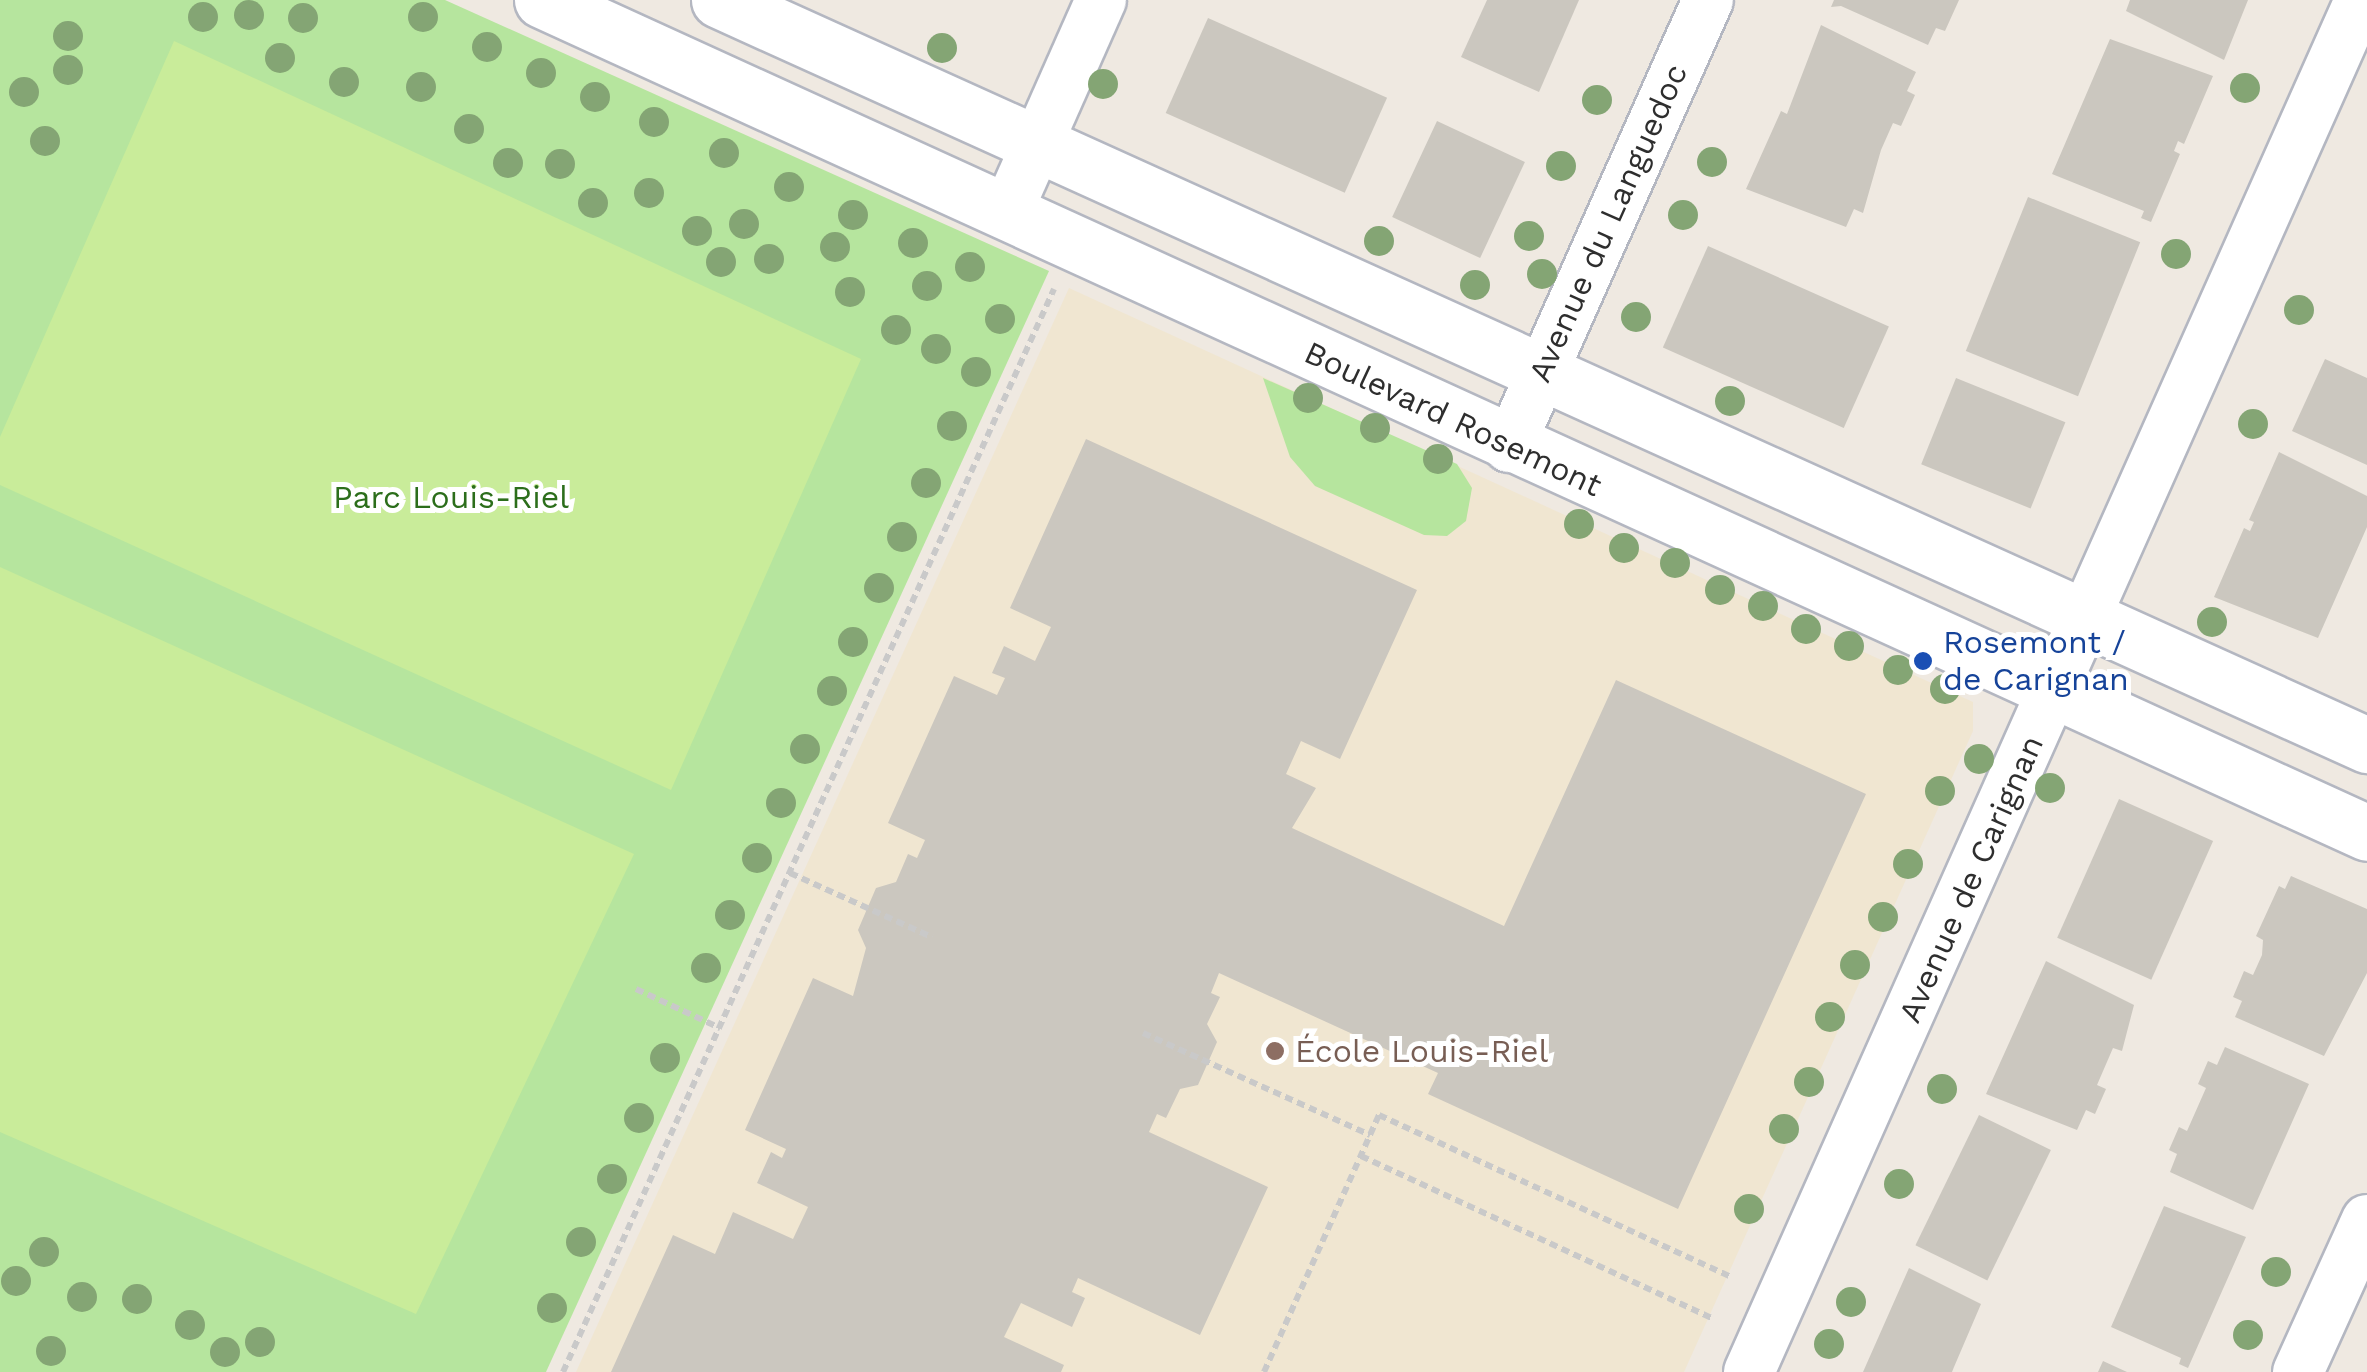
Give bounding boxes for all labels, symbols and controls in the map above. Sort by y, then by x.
street label: Avenue du Languedoc [1520,58,1696,388]
street label: Boulevard Rosemont [1298,333,1608,505]
park label: Parc Louis-Riel [333,478,569,516]
place label: Rosemont / de Carignan [1943,624,2129,699]
marker: Rosemont / de Carignan [1912,650,1934,672]
street label: Avenue de Carignan [1890,730,2052,1028]
place label: École Louis-Riel [1295,1032,1548,1070]
marker: École Louis-Riel [1264,1040,1286,1062]

